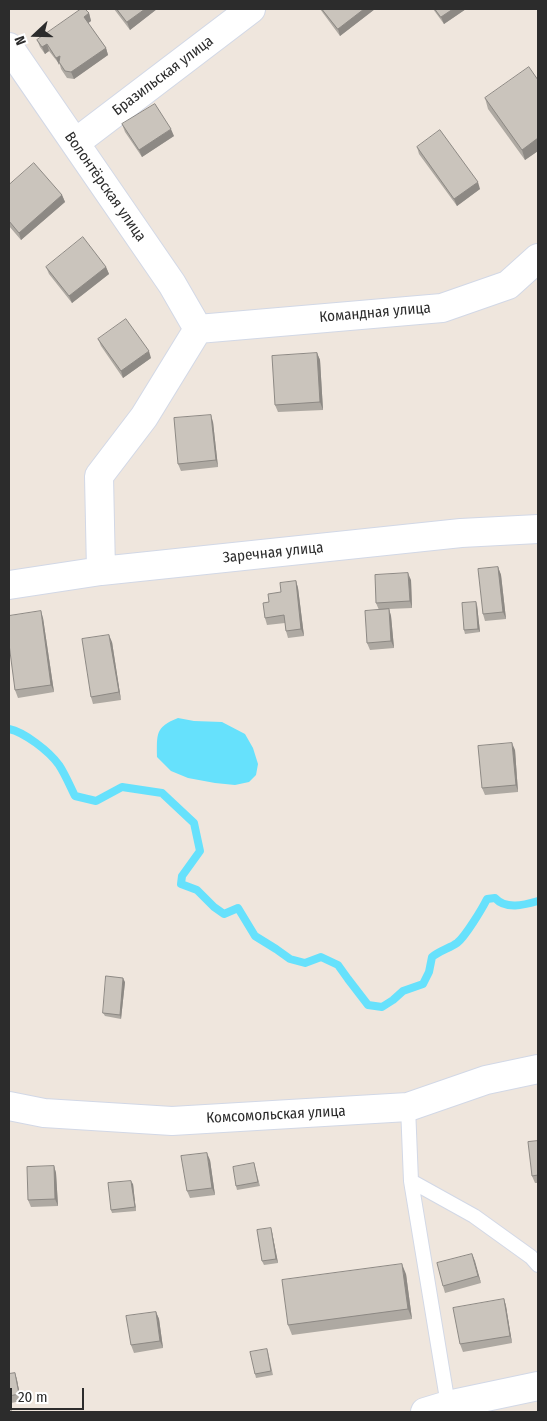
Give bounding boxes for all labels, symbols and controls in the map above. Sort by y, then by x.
north arrow [10,10,60,60]
street label: Бразильская улица [109,32,217,120]
text: N [11,34,30,48]
street label: Волонтёрская улица [60,129,150,245]
street label: Командная улица [319,299,431,327]
street label: Заречная улица [222,539,324,567]
street label: Комсомольская улица [206,1102,346,1128]
scale bar [12,1378,86,1410]
text: 20 m [18,1388,48,1406]

